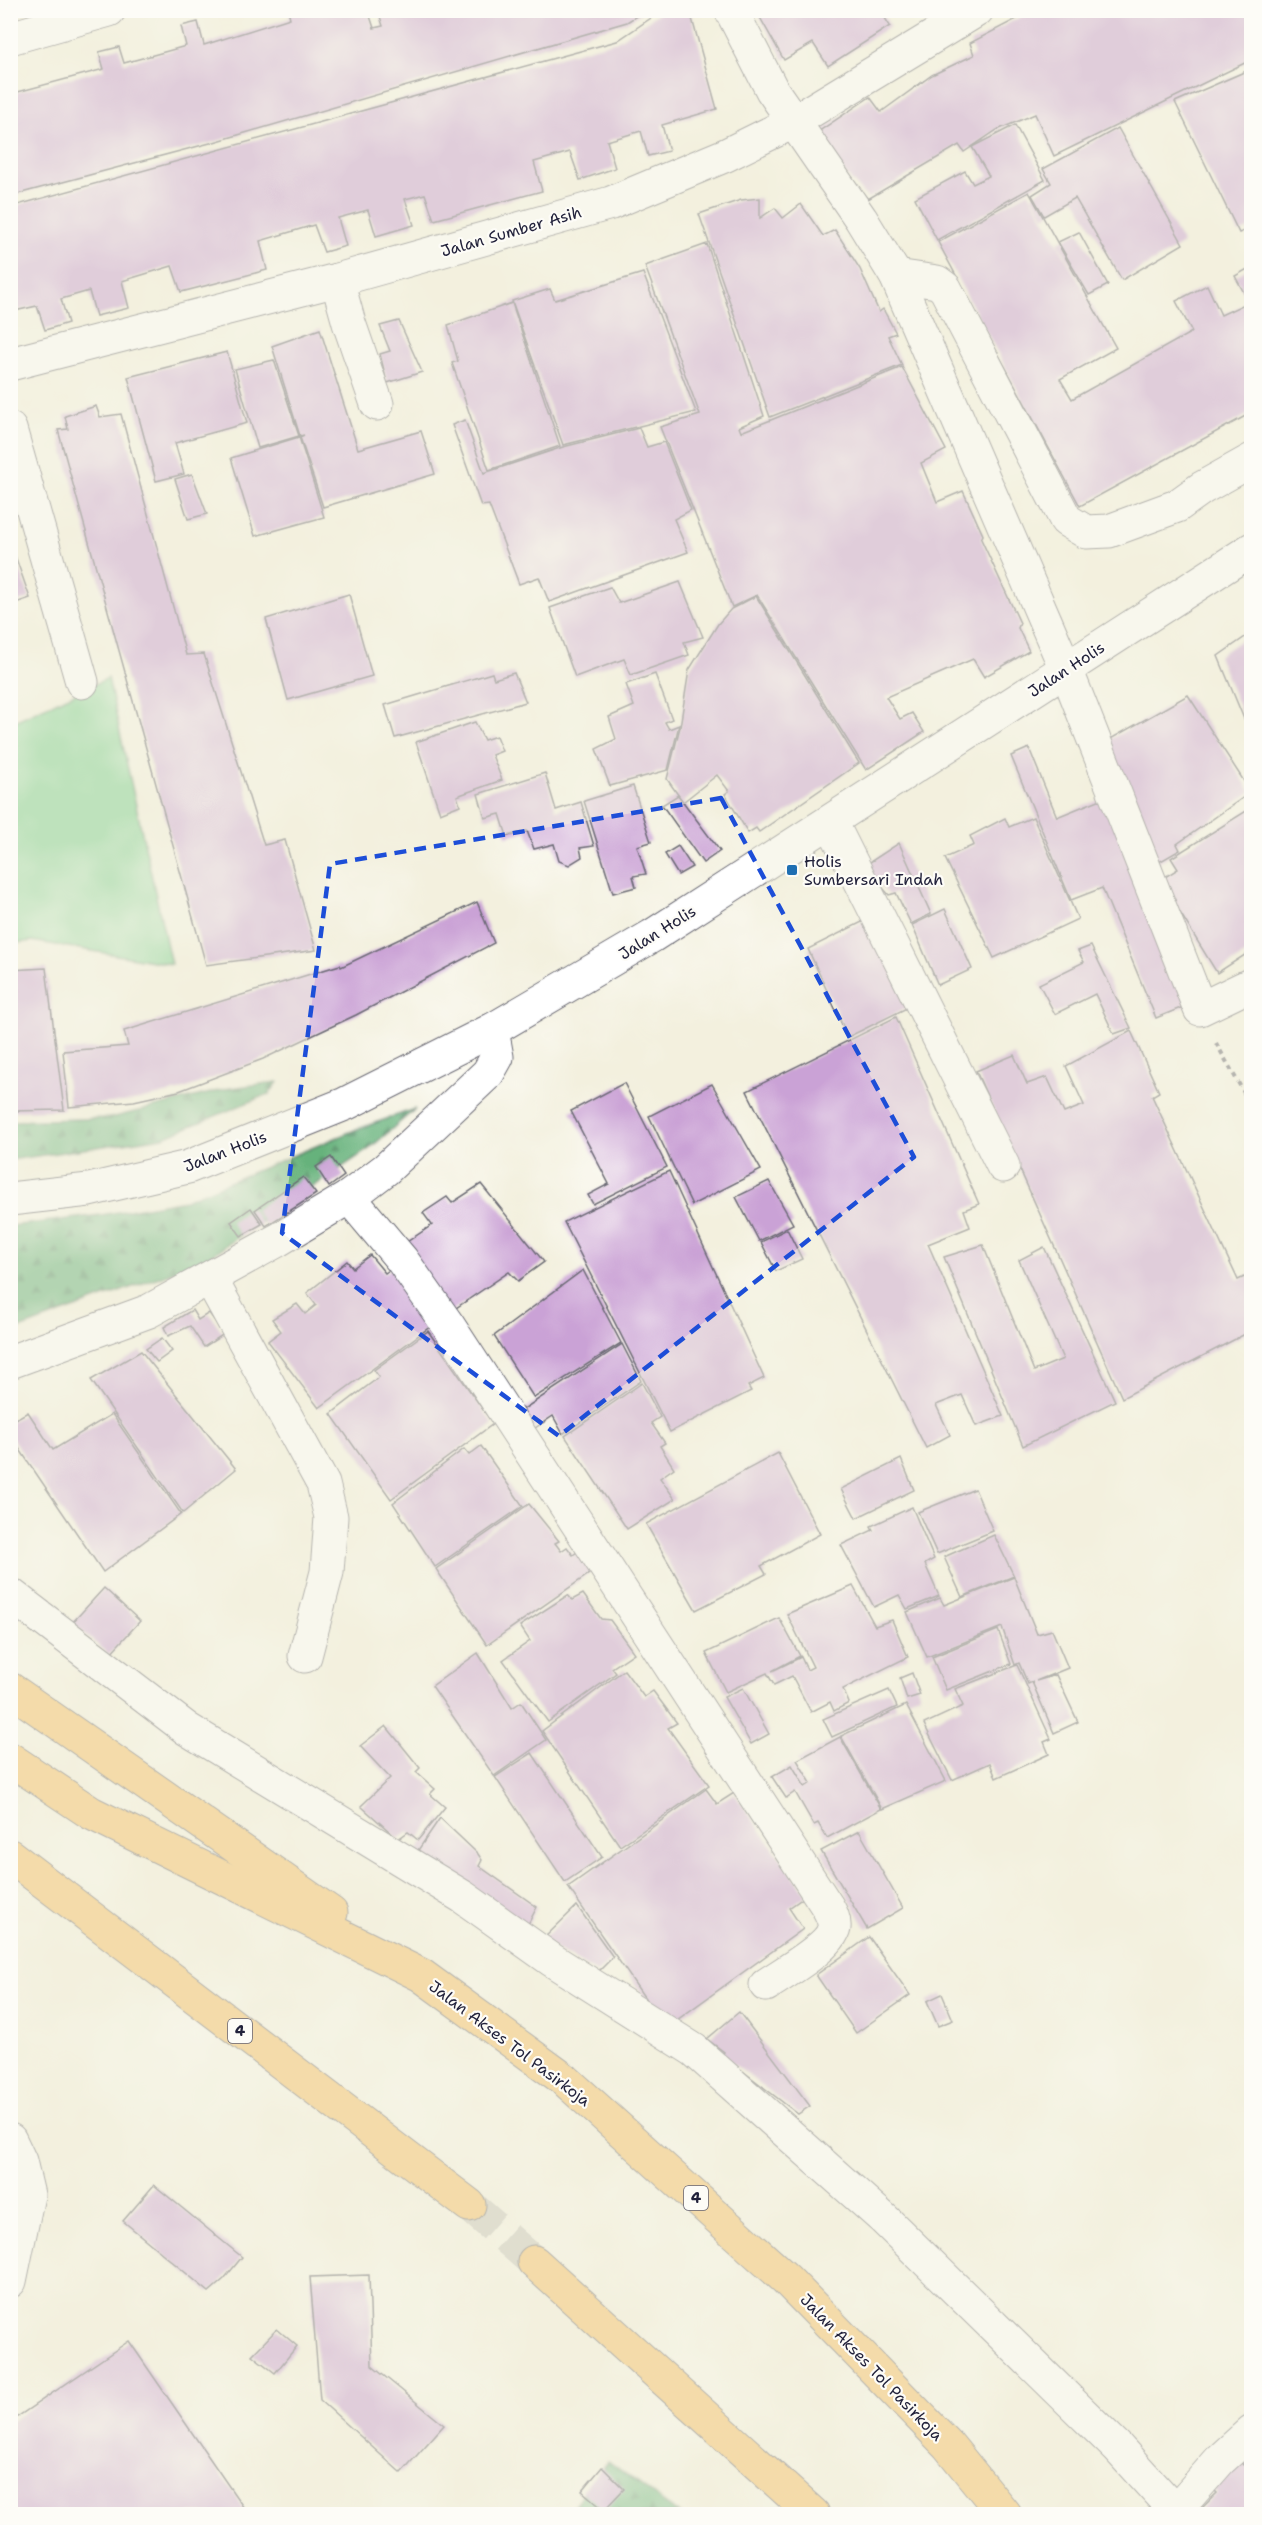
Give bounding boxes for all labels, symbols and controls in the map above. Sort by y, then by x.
street label: Jalan Sumber Asih [438,201,584,262]
street label: Jalan Holis [1024,637,1109,702]
place label: Holis Sumbersari Indah [804,851,943,890]
marker: Holis Sumbersari Indah [785,863,799,877]
street label: Jalan Holis [615,900,700,964]
street label: Jalan Holis [181,1126,270,1177]
street label: Jalan Akses Tol Pasirkoja [425,1976,595,2111]
road number: 4 [228,2019,252,2043]
road number: 4 [684,2186,708,2210]
street label: Jalan Akses Tol Pasirkoja [796,2289,948,2446]

